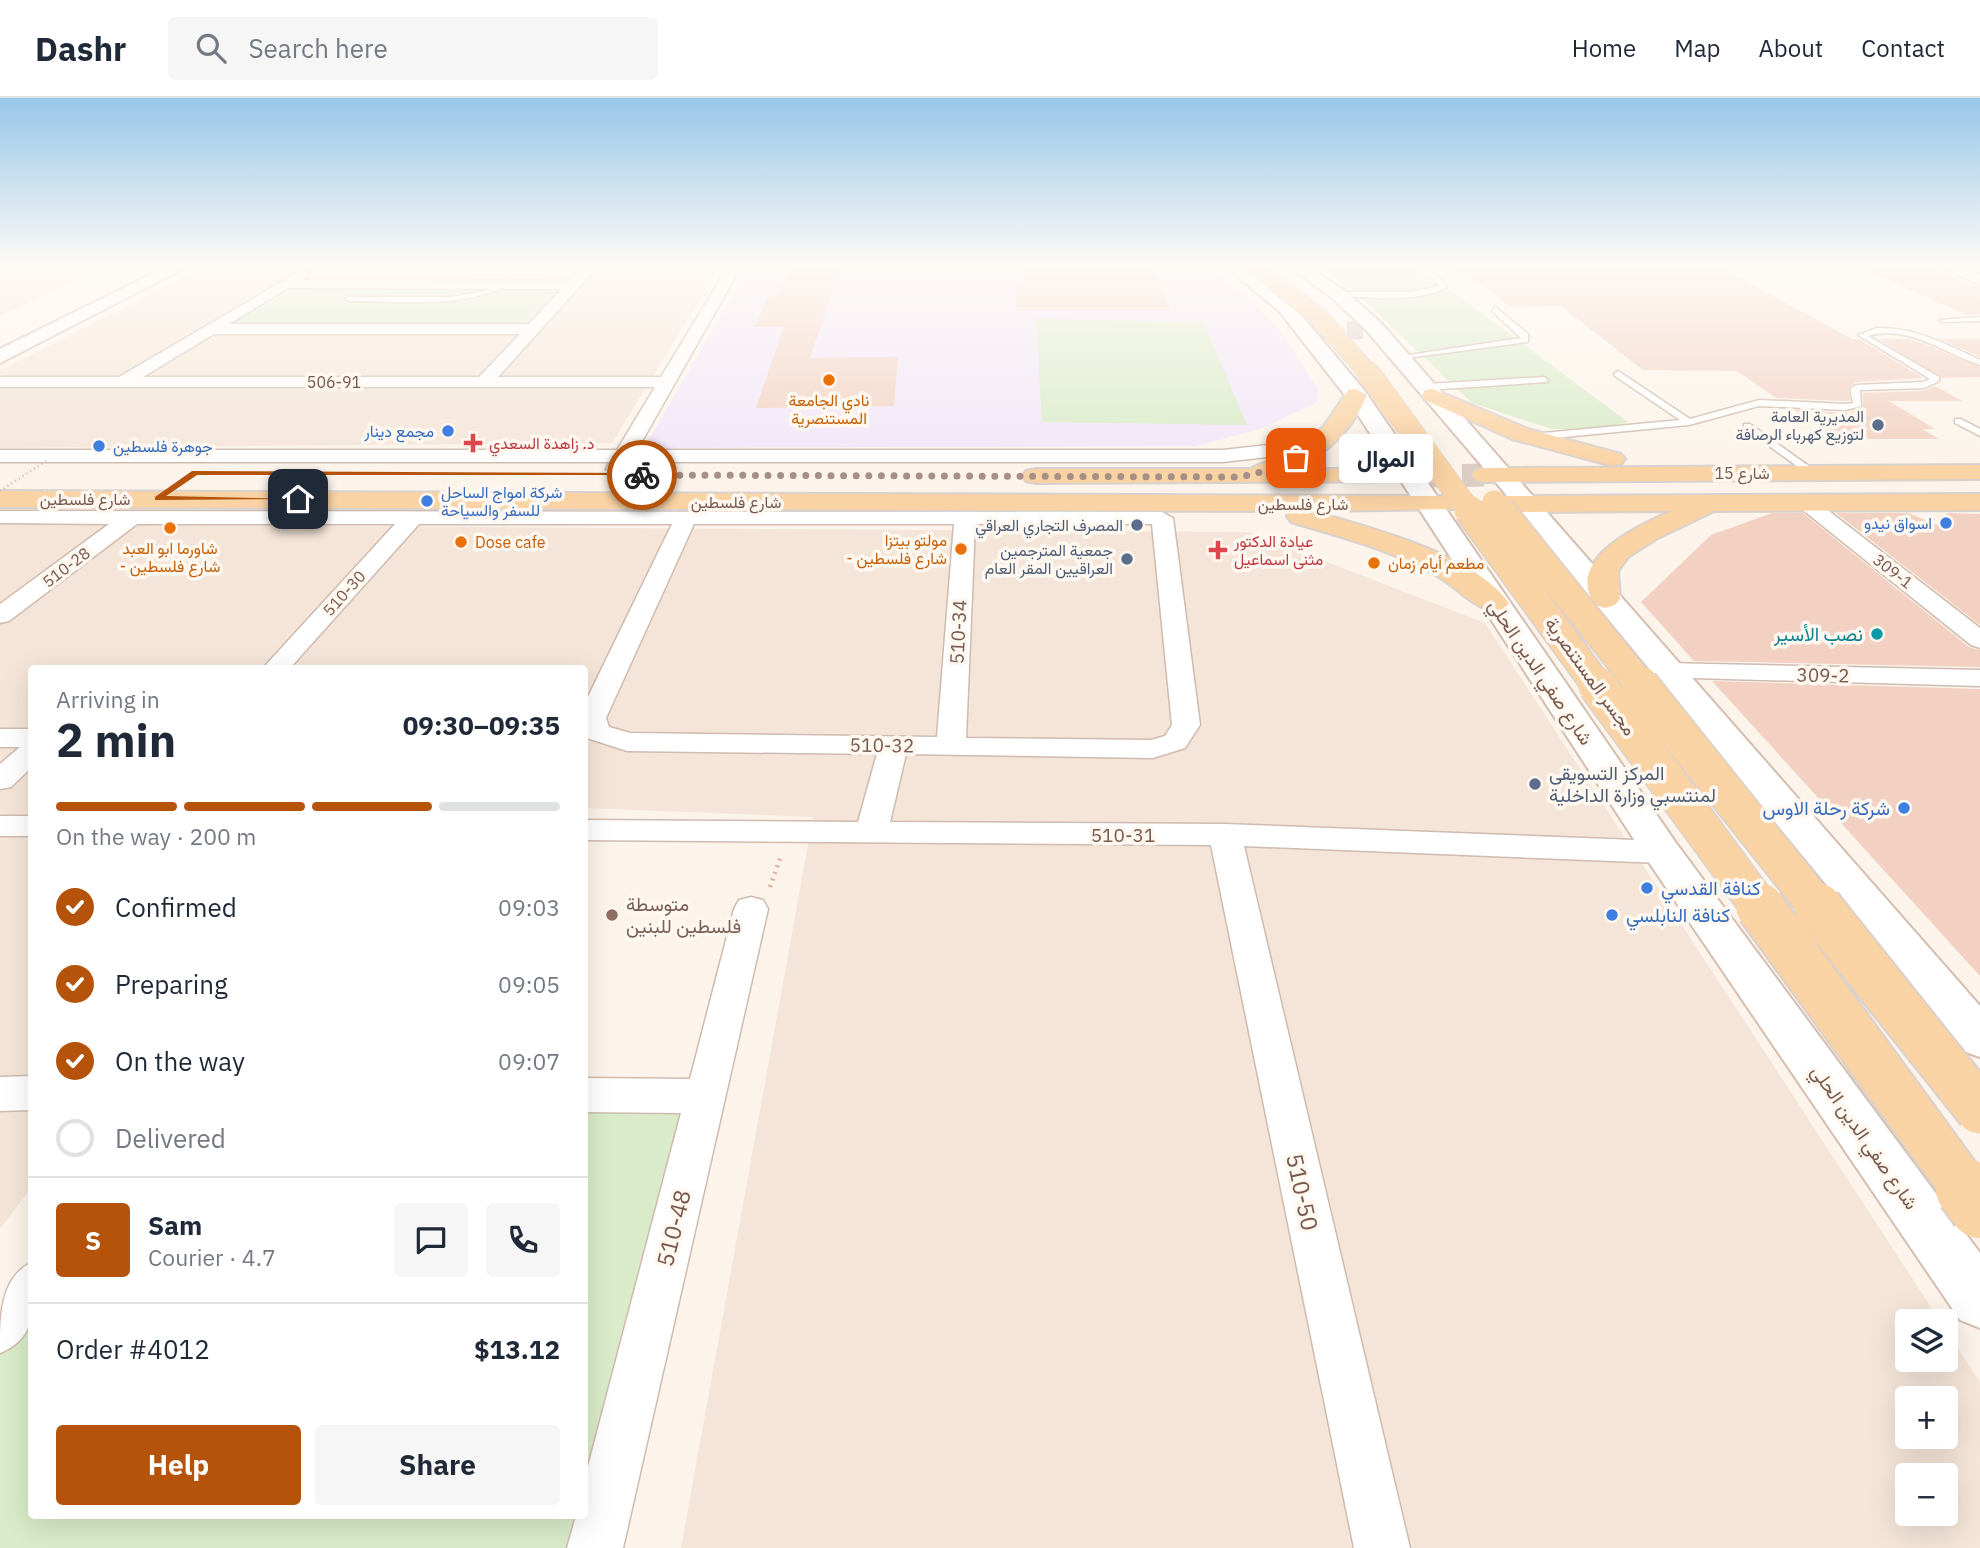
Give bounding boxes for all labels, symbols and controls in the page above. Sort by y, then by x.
search box [168,17,658,80]
text: Dashr [35,27,126,70]
icon: search [192,29,230,67]
text: Search here [248,31,388,65]
text: Home [1572,32,1636,64]
text: Map [1674,32,1720,64]
text: About [1758,32,1823,64]
text: Contact [1861,32,1945,64]
street label: 506-91 [307,372,361,392]
marker: نادي الجامعة المستنصرية [821,372,837,388]
place label: نادي الجامعة المستنصرية [789,390,869,429]
place label: المديرية العامة لتوزيع كهرباء الرصافة [1735,406,1864,446]
marker: المديرية العامة لتوزيع كهرباء الرصافة [1870,417,1886,433]
place label: مجمع دينار [363,421,434,443]
marker: مجمع دينار [440,423,456,439]
pin [1266,428,1326,488]
marker: د. زاهدة السعدي [463,433,483,453]
place label: د. زاهدة السعدي [489,433,595,457]
callout: الموال [1338,434,1432,482]
place label: جوهرة فلسطين [113,436,213,457]
marker: جوهرة فلسطين [91,438,107,454]
icon: bag [1277,439,1315,477]
courier [607,440,677,510]
text: الموال [1357,443,1415,473]
icon: bike [623,456,661,494]
street label: شارع 15 [1714,463,1770,485]
pin [268,469,328,529]
icon: home [279,480,317,518]
place label: شركة امواج الساحل للسفر والسياحة [441,482,563,521]
street label: شارع فلسطين [40,489,130,511]
street label: شارع فلسطين [691,492,781,514]
marker: شركة امواج الساحل للسفر والسياحة [419,493,435,509]
street label: شارع فلسطين [1258,494,1348,516]
place label: اسواق نيدو [1864,513,1932,534]
place label: المصرف التجاري العراقي [975,515,1123,539]
marker: اسواق نيدو [1938,515,1954,531]
marker: المصرف التجاري العراقي [1129,517,1145,533]
marker: شاورما ابو العبد - شارع فلسطين [162,520,178,536]
place label: مولتو بيتزا - شارع فلسطين [846,530,947,570]
place label: عيادة الدكتور مثنى اسماعيل [1233,531,1323,570]
place label: Dose cafe [475,532,546,552]
marker: Dose cafe [453,534,469,550]
place label: شاورما ابو العبد - شارع فلسطين [120,538,220,578]
place label: جمعية المترجمين العراقيين المقر العام [985,540,1113,579]
marker: عيادة الدكتور مثنى اسماعيل [1208,540,1228,560]
marker: مولتو بيتزا - شارع فلسطين [953,541,969,557]
street label: 510-28 [38,543,94,591]
street label: 309-1 [1869,549,1917,593]
marker: جمعية المترجمين العراقيين المقر العام [1119,551,1135,567]
place label: مطعم أيام زمان [1388,553,1484,574]
marker: مطعم أيام زمان [1366,555,1382,571]
street label: 510-30 [318,566,370,620]
street label: شارع صفي الدين الحلي [1480,594,1599,752]
street label: 510-34 [944,599,972,665]
street label: مجسر المستنصرية [1540,612,1642,740]
place label: نصب الأسير [1773,622,1863,646]
marker: نصب الأسير [1869,626,1885,642]
street label: 309-2 [1796,663,1850,687]
text: Arriving in [56,684,160,714]
text: 09:30–09:35 [403,708,560,742]
text: 2 min [56,710,176,770]
street label: 510-32 [849,732,915,758]
place label: المركز التسويقي لمنتسبي وزارة الداخلية [1549,761,1716,811]
marker: المركز التسويقي لمنتسبي وزارة الداخلية [1527,776,1543,792]
place label: شركة رحلة الاوس [1762,796,1890,820]
marker: شركة رحلة الاوس [1896,800,1912,816]
text: On the way · 200 m [56,821,256,851]
street label: 510-31 [1091,823,1155,847]
place label: كنافة القدسي [1661,876,1761,904]
marker: كنافة القدسي [1639,880,1655,896]
icon: check [56,888,94,926]
text: Confirmed [115,890,237,924]
text: 09:03 [498,892,560,922]
place label: متوسطة فلسطين للبنين [626,892,741,938]
place label: كنافة النابلسي [1626,903,1730,931]
marker: متوسطة فلسطين للبنين [604,907,620,923]
marker: كنافة النابلسي [1604,907,1620,923]
icon: check [56,965,94,1003]
text: Preparing [115,967,228,1001]
text: 09:05 [498,969,560,999]
icon: check [56,1042,94,1080]
text: On the way [115,1044,245,1078]
text: 09:07 [498,1046,560,1076]
street label: شارع صفي الدين الحلي [1803,1060,1924,1216]
text: Delivered [115,1121,226,1155]
street label: 510-50 [1280,1151,1326,1233]
street label: 510-48 [649,1186,697,1270]
button: chat [394,1203,468,1277]
button: phone [486,1203,560,1277]
text: Sam [148,1208,202,1242]
text: S [85,1223,101,1257]
text: Courier · 4.7 [148,1242,276,1272]
map controls [1895,1309,1958,1526]
button: layers [1895,1309,1958,1372]
text: Order #4012 [56,1332,210,1366]
text: $13.12 [474,1332,560,1366]
button: + [1895,1386,1958,1449]
button: Help [56,1425,301,1505]
button: Share [315,1425,560,1505]
button: − [1895,1463,1958,1526]

